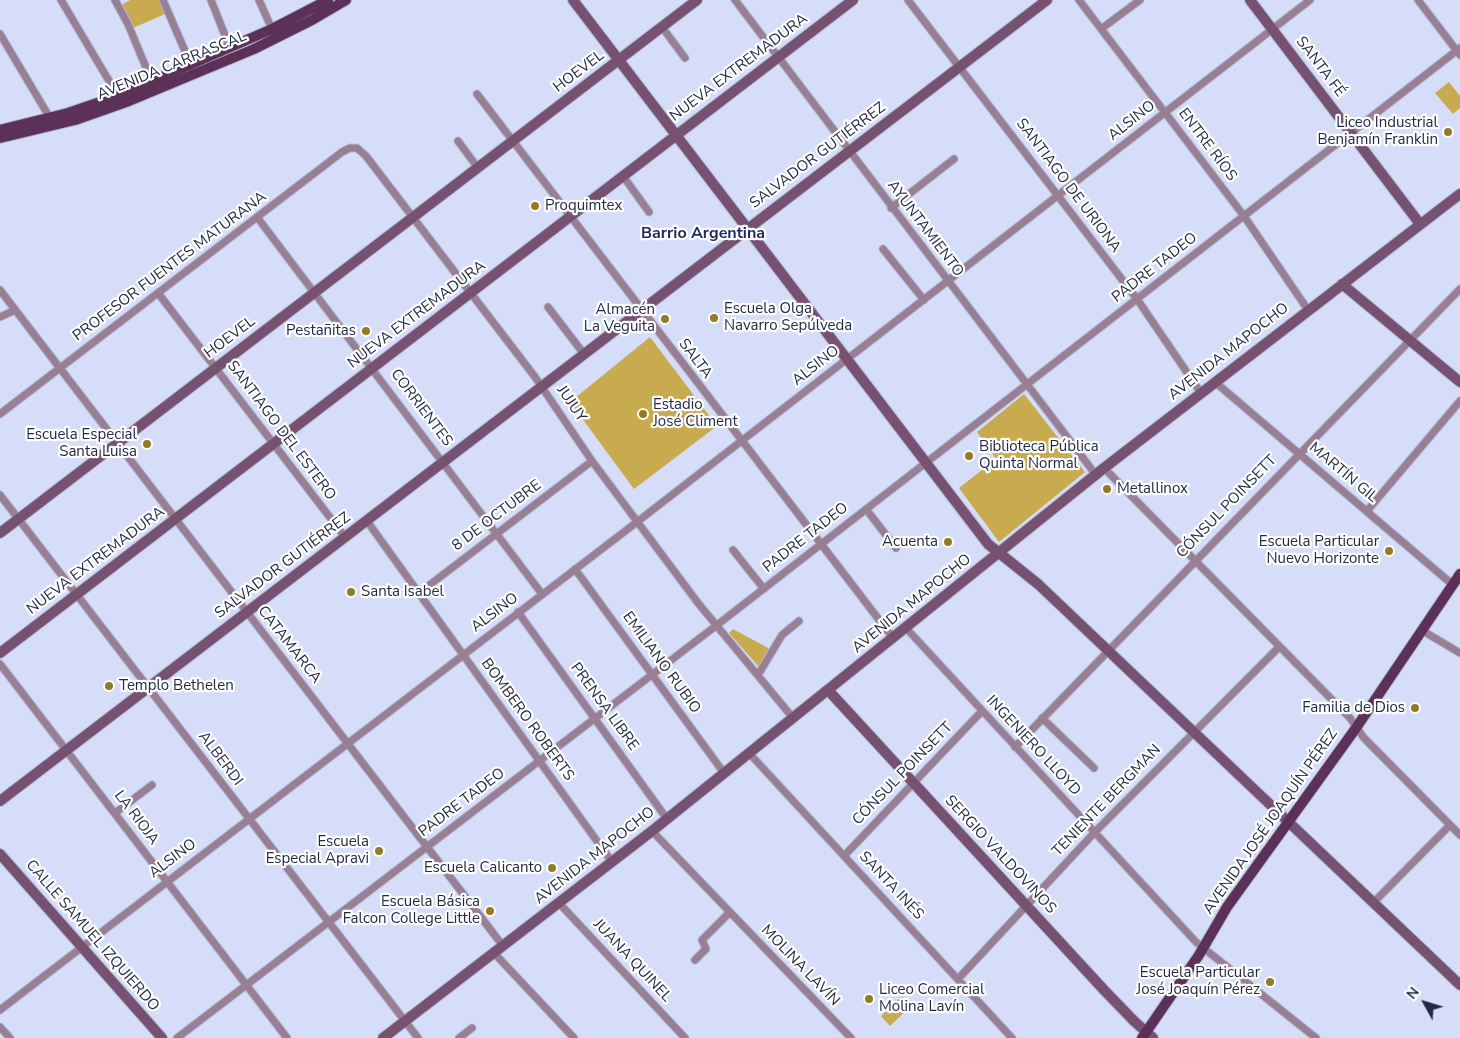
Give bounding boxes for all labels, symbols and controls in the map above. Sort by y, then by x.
street label: NUEVA EXTREMADURA [667,10,811,126]
street label: AVENIDA CARRASCAL [95,28,249,104]
street label: SANTA FÉ [1291,33,1349,101]
street label: HOEVEL [550,47,608,97]
street label: ALSINO [1105,97,1159,145]
street label: SALVADOR GUTIÉRREZ [747,99,889,213]
street label: ENTRE RÍOS [1174,105,1240,185]
place label: Liceo Industrial Benjamín Franklin [1317,114,1438,149]
street label: SANTIAGO DE URIONA [1012,115,1124,257]
marker: Liceo Industrial Benjamín Franklin [1442,126,1454,138]
street label: AYUNTAMIENTO [883,177,967,281]
street label: PROFESOR FUENTES MATURANA [70,188,270,346]
place label: Proquimtex [545,197,622,215]
marker: Proquimtex [529,200,541,212]
district label: Barrio Argentina [641,224,765,244]
street label: PADRE TADEO [1109,229,1201,307]
street label: NUEVA EXTREMADURA [345,257,489,373]
street label: AVENIDA MAPOCHO [1165,299,1293,405]
place label: Escuela Olga Navarro Sepúlveda [724,300,852,335]
place label: Almacén La Veguita [584,301,655,336]
marker: Escuela Olga Navarro Sepúlveda [708,312,720,324]
street label: HOEVEL [201,313,259,363]
marker: Almacén La Veguita [659,313,671,325]
place label: Pestañitas [286,322,356,340]
marker: Pestañitas [360,325,372,337]
street label: SALTA [674,336,716,382]
street label: ALSINO [789,342,843,390]
street label: SANTIAGO DEL ESTERO [223,358,339,504]
street label: CORRIENTES [386,366,456,450]
street label: JUJUY [552,382,590,426]
place label: Estadio José Climent [653,396,738,431]
marker: Estadio José Climent [637,408,649,420]
place label: Escuela Especial Santa Luisa [26,426,137,461]
marker: Escuela Especial Santa Luisa [141,438,153,450]
place label: Biblioteca Pública Quinta Normal [979,438,1099,473]
street label: MARTÍN GIL [1305,439,1381,507]
marker: Biblioteca Pública Quinta Normal [963,450,975,462]
street label: CÓNSUL POINSETT [1173,452,1281,562]
street label: 8 DE OCTUBRE [449,477,545,555]
place label: Metallinox [1117,480,1188,498]
marker: Metallinox [1101,483,1113,495]
street label: PADRE TADEO [760,499,852,577]
street label: NUEVA EXTREMADURA [24,503,168,619]
street label: SALVADOR GUTIÉRREZ [212,509,354,623]
place label: Acuenta [882,533,938,551]
place label: Escuela Particular Nuevo Horizonte [1259,533,1379,568]
marker: Acuenta [942,536,954,548]
marker: Escuela Particular Nuevo Horizonte [1383,545,1395,557]
street label: AVENIDA MAPOCHO [849,551,975,657]
place label: Santa Isabel [361,583,444,601]
marker: Santa Isabel [345,586,357,598]
street label: ALSINO [468,589,522,637]
street label: CATAMARCA [253,603,325,687]
street label: EMILIANO RUBIO [618,609,704,717]
street label: BOMBERO ROBERTS [477,655,577,785]
street label: PRENSA LIBRE [566,660,642,754]
place label: Templo Bethelen [119,677,234,695]
marker: Templo Bethelen [103,680,115,692]
street label: INGENIERO LLOYD [982,692,1084,800]
place label: Familia de Dios [1302,699,1405,717]
marker: Familia de Dios [1409,702,1421,714]
street label: CÓNSUL POINSETT [849,719,957,829]
street label: AVENIDA JOSÉ JOAQUÍN PÉREZ [1200,726,1342,918]
street label: ALBERDI [194,728,246,790]
street label: TENIENTE BERGMAN [1049,741,1165,861]
street label: PADRE TADEO [415,765,509,841]
street label: LA RIOJA [110,787,162,849]
street label: SERGIO VALDOVINOS [941,792,1059,918]
street label: AVENIDA MAPOCHO [531,803,659,909]
place label: Escuela Especial Apravi [266,833,369,868]
street label: ALSINO [146,835,200,883]
marker: Escuela Especial Apravi [373,845,385,857]
street label: SANTA INÉS [855,848,927,924]
street label: CALLE SAMUEL IZQUIERDO [21,857,163,1015]
place label: Escuela Calicanto [424,859,542,877]
marker: Escuela Calicanto [546,862,558,874]
place label: Escuela Básica Falcon College Little [343,893,480,928]
marker: Escuela Básica Falcon College Little [484,905,496,917]
street label: JUANA QUINEL [589,916,675,1006]
street label: MOLINA LAVÍN [757,922,843,1010]
place label: Escuela Particular José Joaquín Pérez [1136,964,1260,999]
marker: Escuela Particular José Joaquín Pérez [1264,976,1276,988]
north arrow [1400,978,1450,1028]
place label: Liceo Comercial Molina Lavín [879,981,984,1016]
text: N [1402,983,1424,1003]
marker: Liceo Comercial Molina Lavín [863,993,875,1005]

